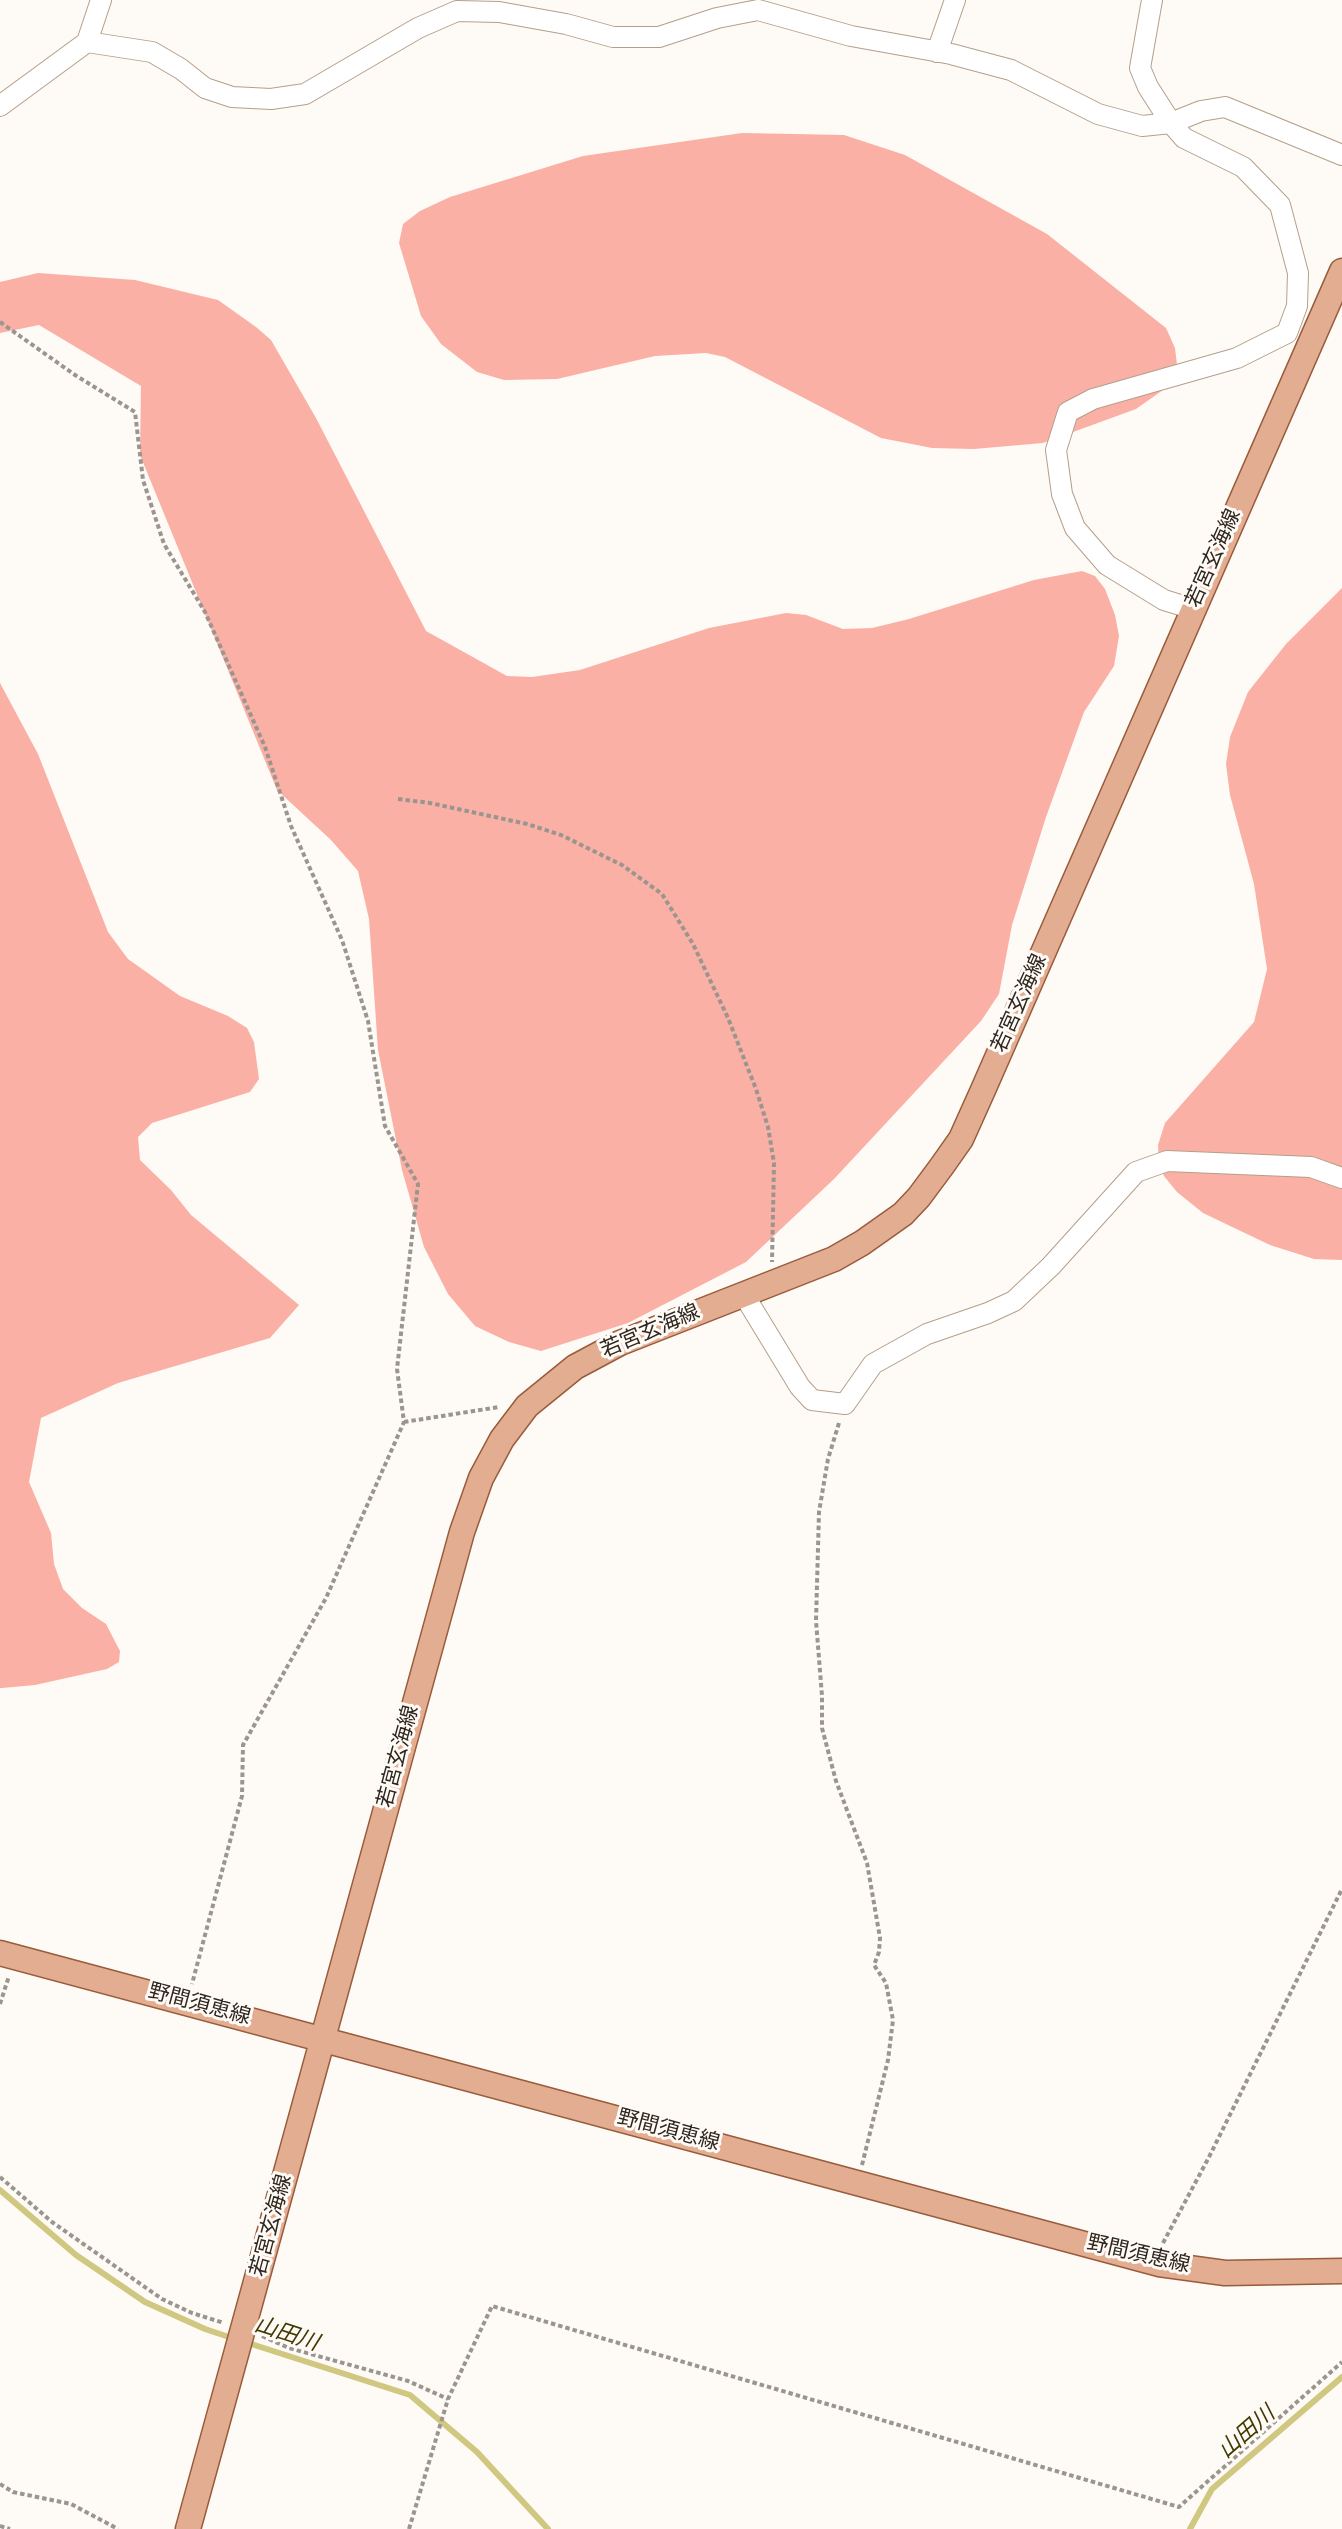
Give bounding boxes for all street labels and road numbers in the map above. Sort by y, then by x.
street label: 若宮玄海線 [1182,506,1248,612]
street label: 若宮玄海線 [988,951,1054,1057]
street label: 若宮玄海線 [598,1301,704,1365]
street label: 若宮玄海線 [374,1703,426,1811]
street label: 野間須恵線 [145,1980,253,2032]
street label: 野間須恵線 [614,2106,722,2158]
street label: 若宮玄海線 [247,2172,299,2280]
street label: 野間須恵線 [1084,2232,1192,2280]

